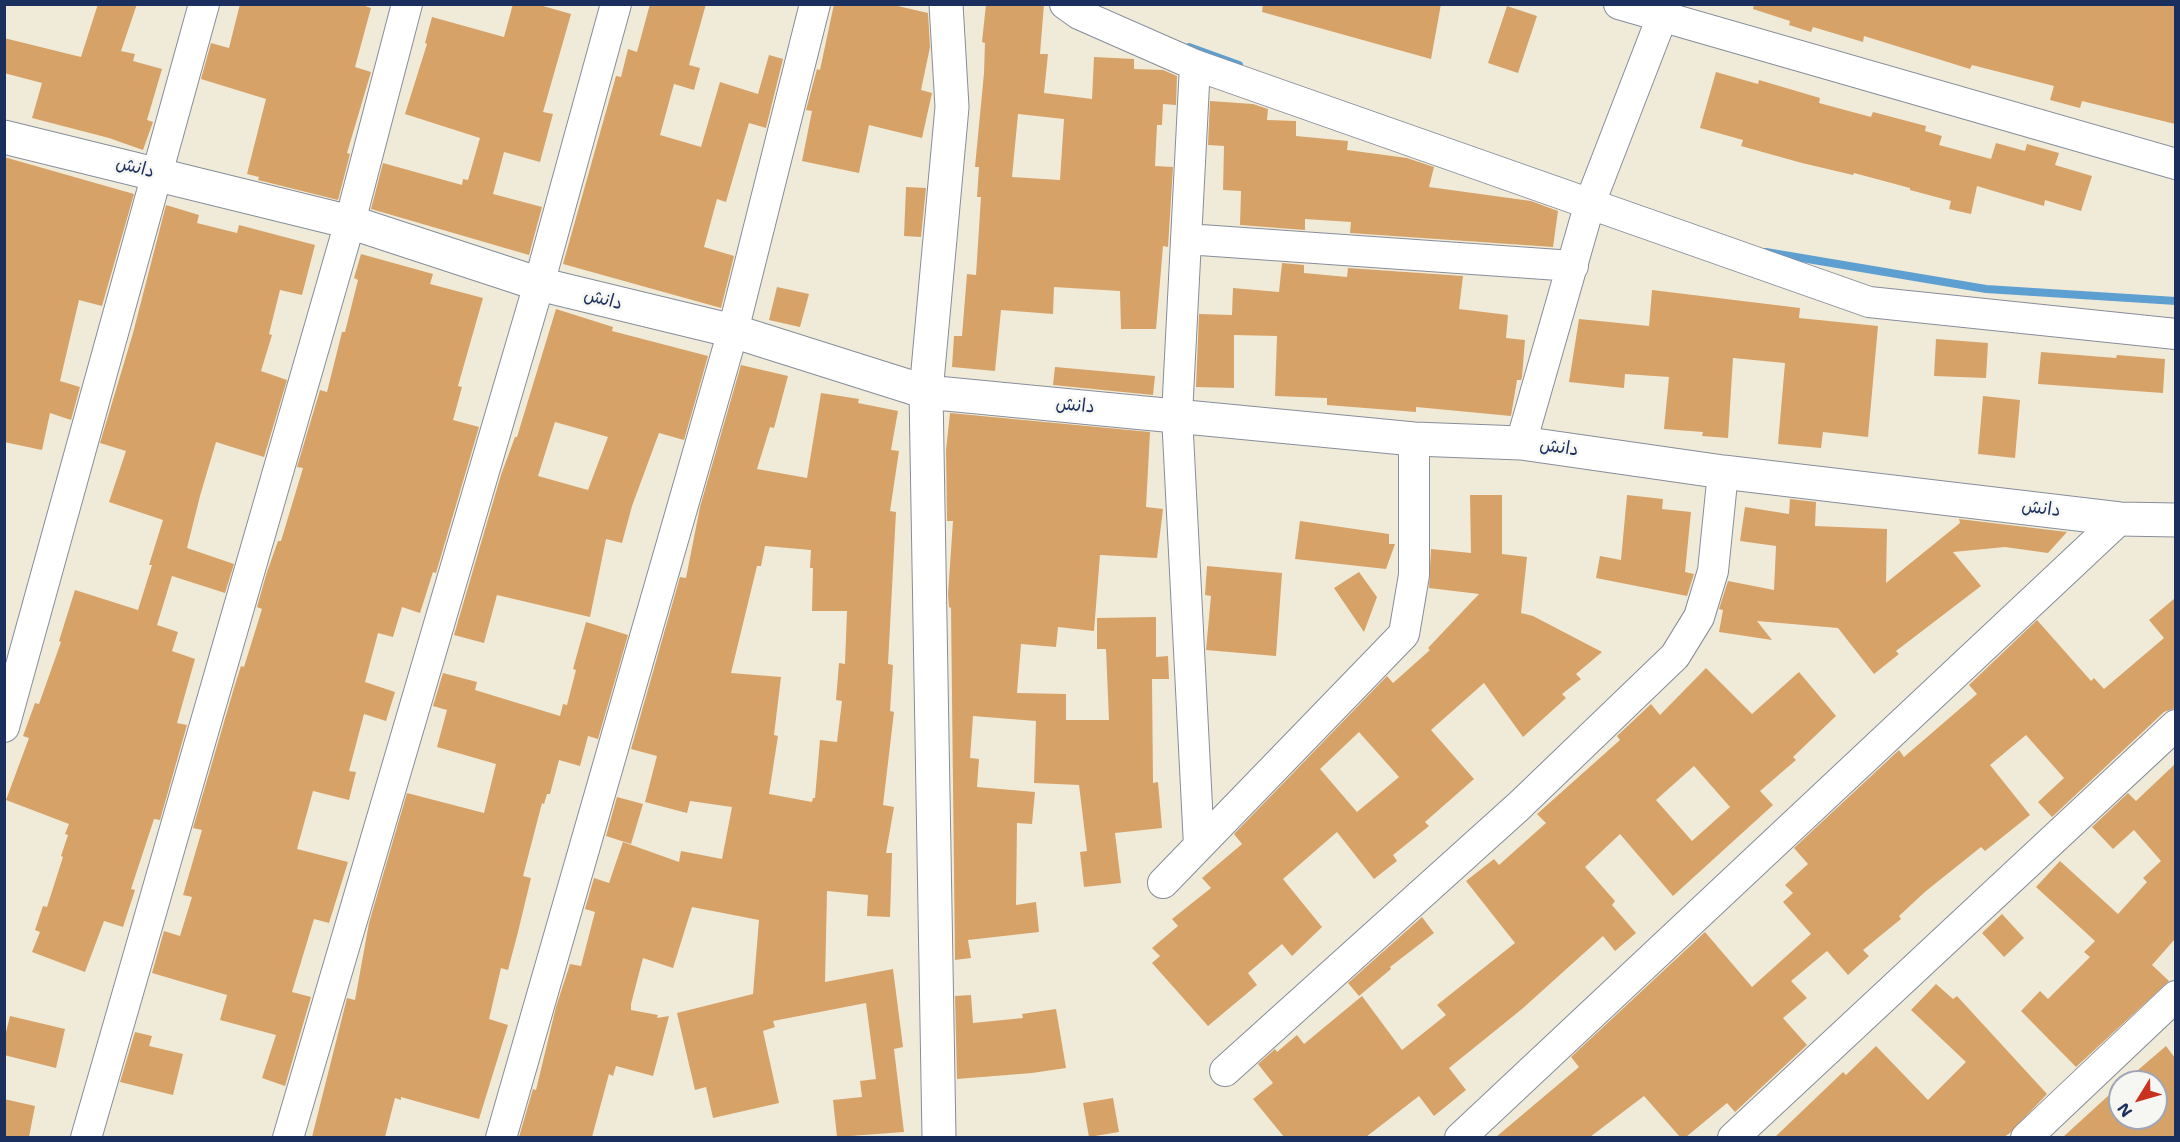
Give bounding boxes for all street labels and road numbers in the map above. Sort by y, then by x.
street label: دانش [113,153,157,183]
street label: دانش [581,285,625,315]
street label: دانش [1055,394,1095,418]
street label: دانش [1538,435,1580,461]
street label: دانش [2020,496,2062,522]

